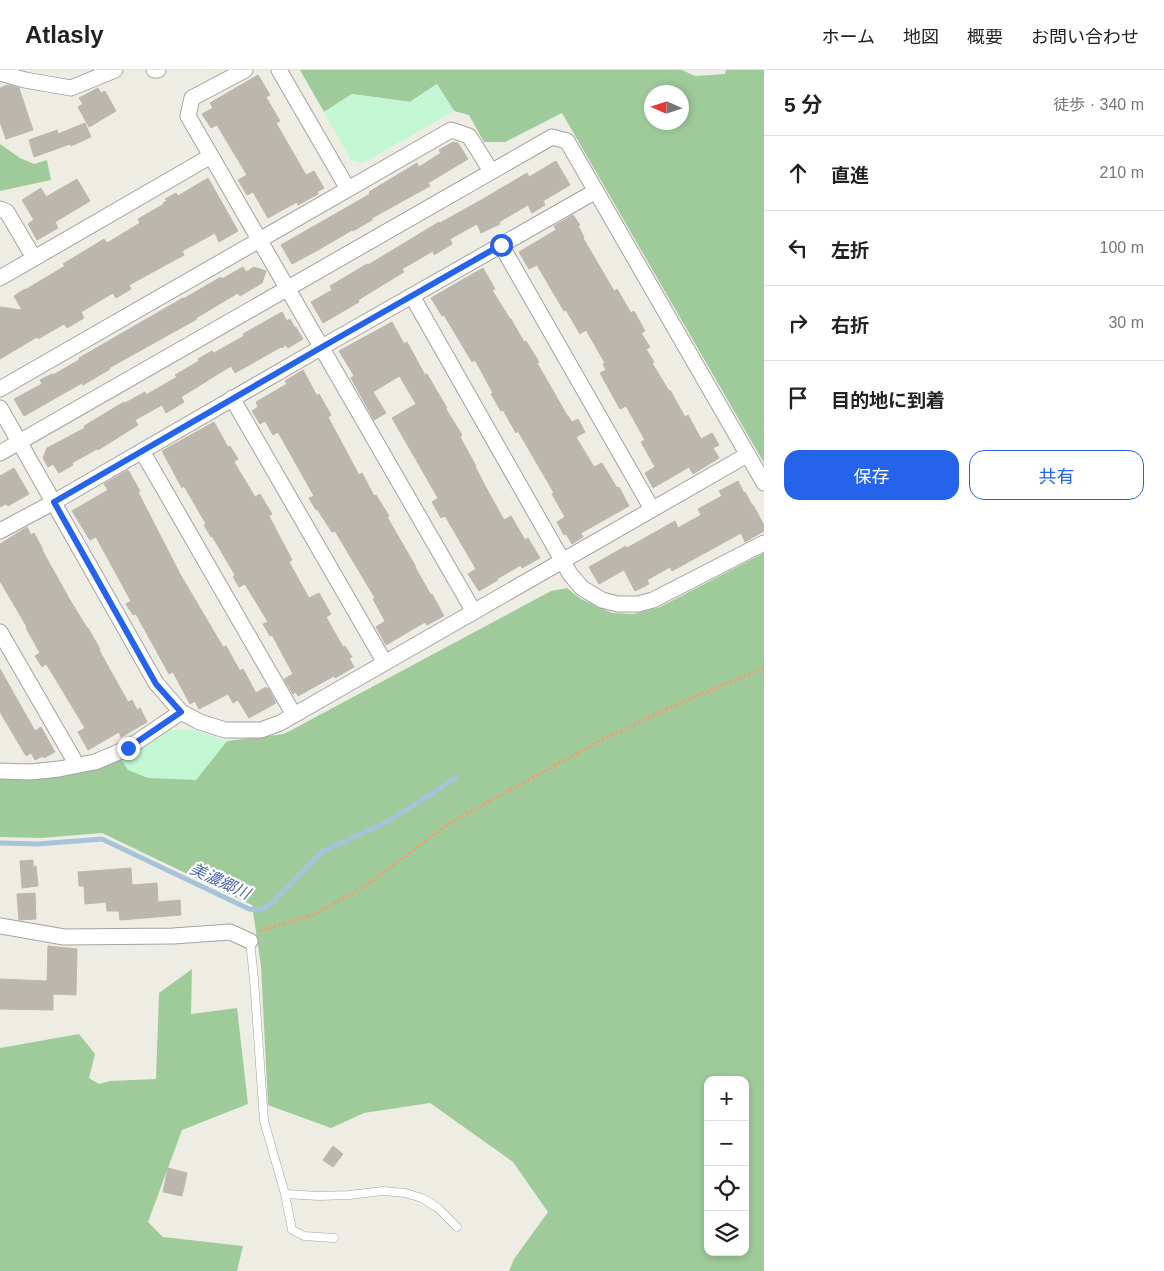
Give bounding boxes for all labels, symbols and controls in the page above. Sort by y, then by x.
text: Atlasly [25,21,104,48]
text: ホーム [822,27,875,47]
text: 地図 [903,27,939,47]
text: 概要 [967,27,1003,47]
text: お問い合わせ [1031,27,1139,47]
north arrow [644,85,689,130]
text: 5 分 [784,93,823,116]
text: 徒歩 · 340 m [1053,96,1144,113]
icon: ahead [784,159,812,187]
text: 210 m [1100,164,1144,181]
text: 直進 [831,165,869,186]
route start [490,234,513,257]
icon: left [784,234,812,262]
text: 100 m [1100,239,1144,256]
text: 左折 [831,240,869,261]
icon: right [784,309,812,337]
text: 30 m [1108,314,1144,331]
text: 右折 [831,315,869,336]
icon: arrive [784,384,812,412]
text: 目的地に到着 [831,390,945,411]
button: 保存 [784,450,959,500]
button: 共有 [969,450,1144,500]
route end [117,737,140,760]
water label: 美濃郷川 [187,860,254,903]
map controls [704,1076,749,1256]
button: + [704,1076,749,1121]
button: − [704,1121,749,1166]
button: locate [704,1166,749,1211]
button: layers [704,1211,749,1256]

